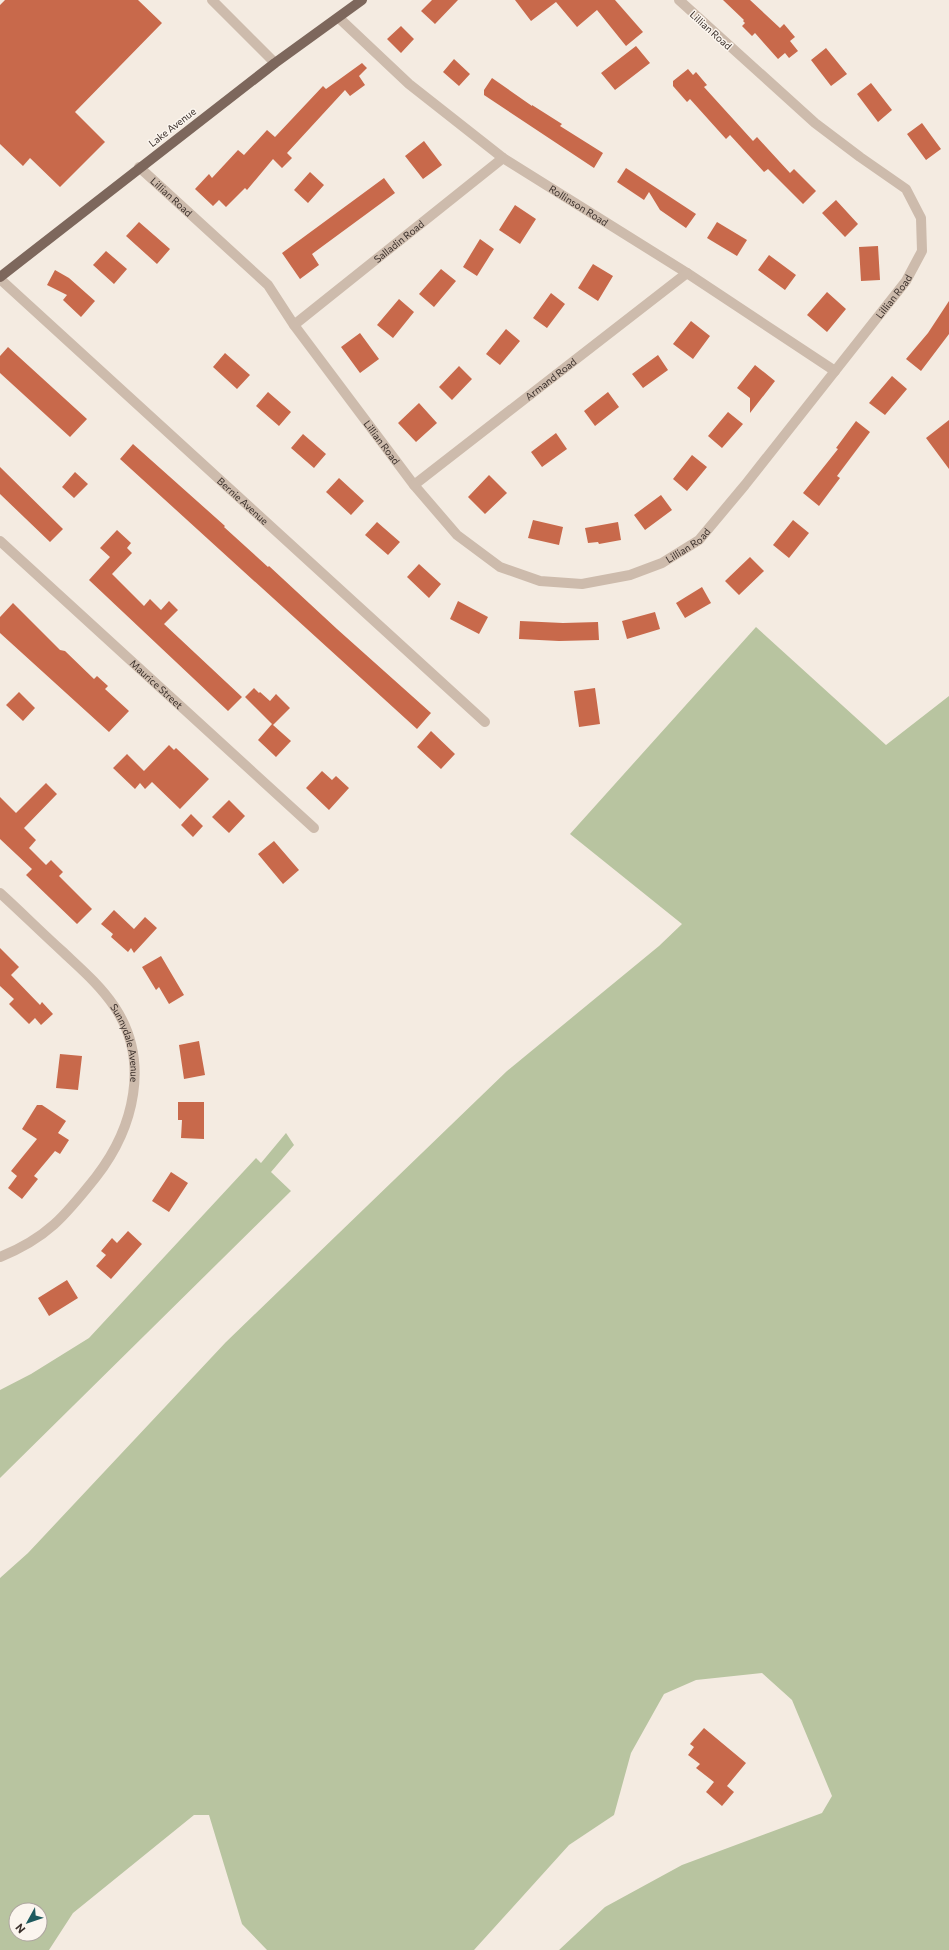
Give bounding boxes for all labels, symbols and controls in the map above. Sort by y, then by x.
street label: Lillian Road [688,8,735,52]
street label: Lake Avenue [146,105,198,149]
street label: Lillian Road [148,175,195,219]
street label: Rollinson Road [547,182,611,228]
street label: Salladin Road [371,218,426,265]
street label: Lillian Road [873,272,914,321]
street label: Armand Road [523,355,579,403]
street label: Lillian Road [361,418,402,467]
street label: Bernie Avenue [215,475,271,527]
street label: Lillian Road [663,525,713,565]
street label: Maurice Street [128,657,185,711]
street label: Sunnydale Avenue [108,1001,141,1082]
north arrow [8,1902,48,1942]
text: N [12,1921,28,1936]

